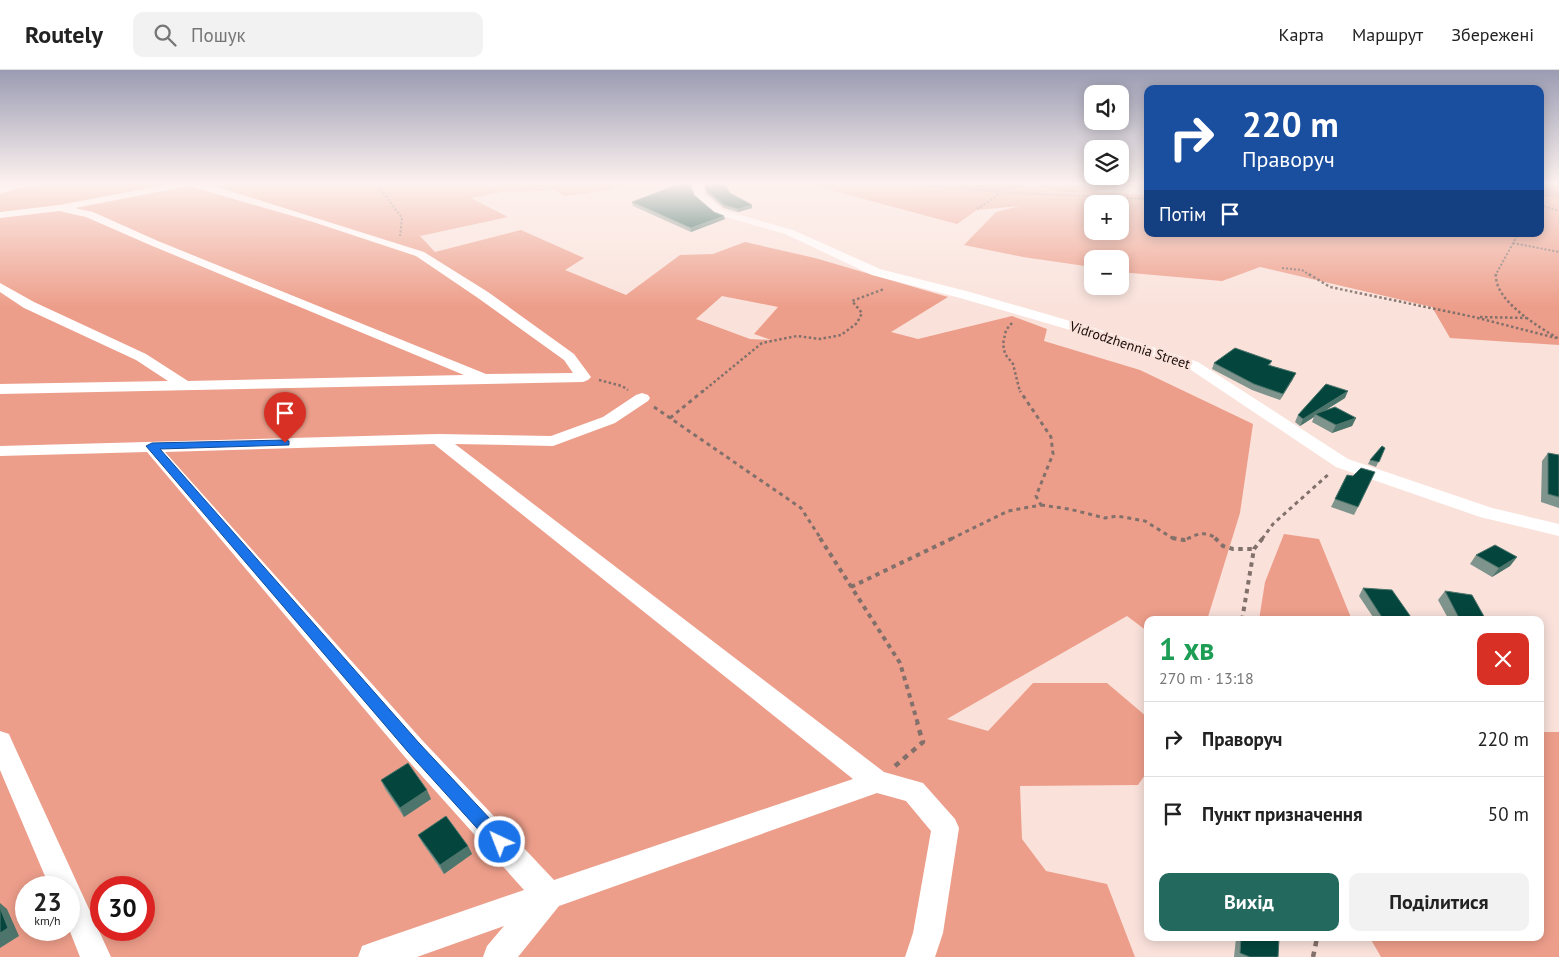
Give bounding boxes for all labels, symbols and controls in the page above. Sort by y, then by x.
search box [133,12,483,57]
text: Routely [25,19,103,50]
icon: search [151,21,179,49]
text: Пошук [191,23,246,47]
text: Карта [1279,23,1324,46]
text: Маршрут [1352,23,1423,46]
text: Збережені [1451,23,1534,46]
map controls [1084,85,1129,295]
button: sound [1084,85,1129,130]
text: 220 m [1242,101,1339,147]
icon: right [1159,105,1224,170]
button: layers [1084,140,1129,185]
text: Праворуч [1242,145,1335,173]
button: + [1084,195,1129,240]
icon: arrive [1216,200,1244,228]
text: Потім [1159,202,1206,226]
button: − [1084,250,1129,295]
street label: Vidrodzhennia Street [1067,317,1193,373]
pin [264,392,306,443]
icon: arrive [271,399,299,427]
text: 1 хв [1159,629,1215,668]
button: close [1477,633,1529,685]
text: 270 m · 13:18 [1159,668,1254,688]
icon: right [1159,725,1187,753]
text: Праворуч [1202,727,1282,751]
text: 220 m [1477,727,1529,751]
icon: arrive [1159,800,1187,828]
text: Пункт призначення [1202,802,1363,826]
text: 50 m [1488,802,1529,826]
position arrow [473,815,525,867]
button: Вихід [1159,873,1339,931]
button: Поділитися [1349,873,1529,931]
speed limit sign: 30 [90,876,155,941]
text: 23 [33,886,62,918]
text: km/h [34,913,61,928]

